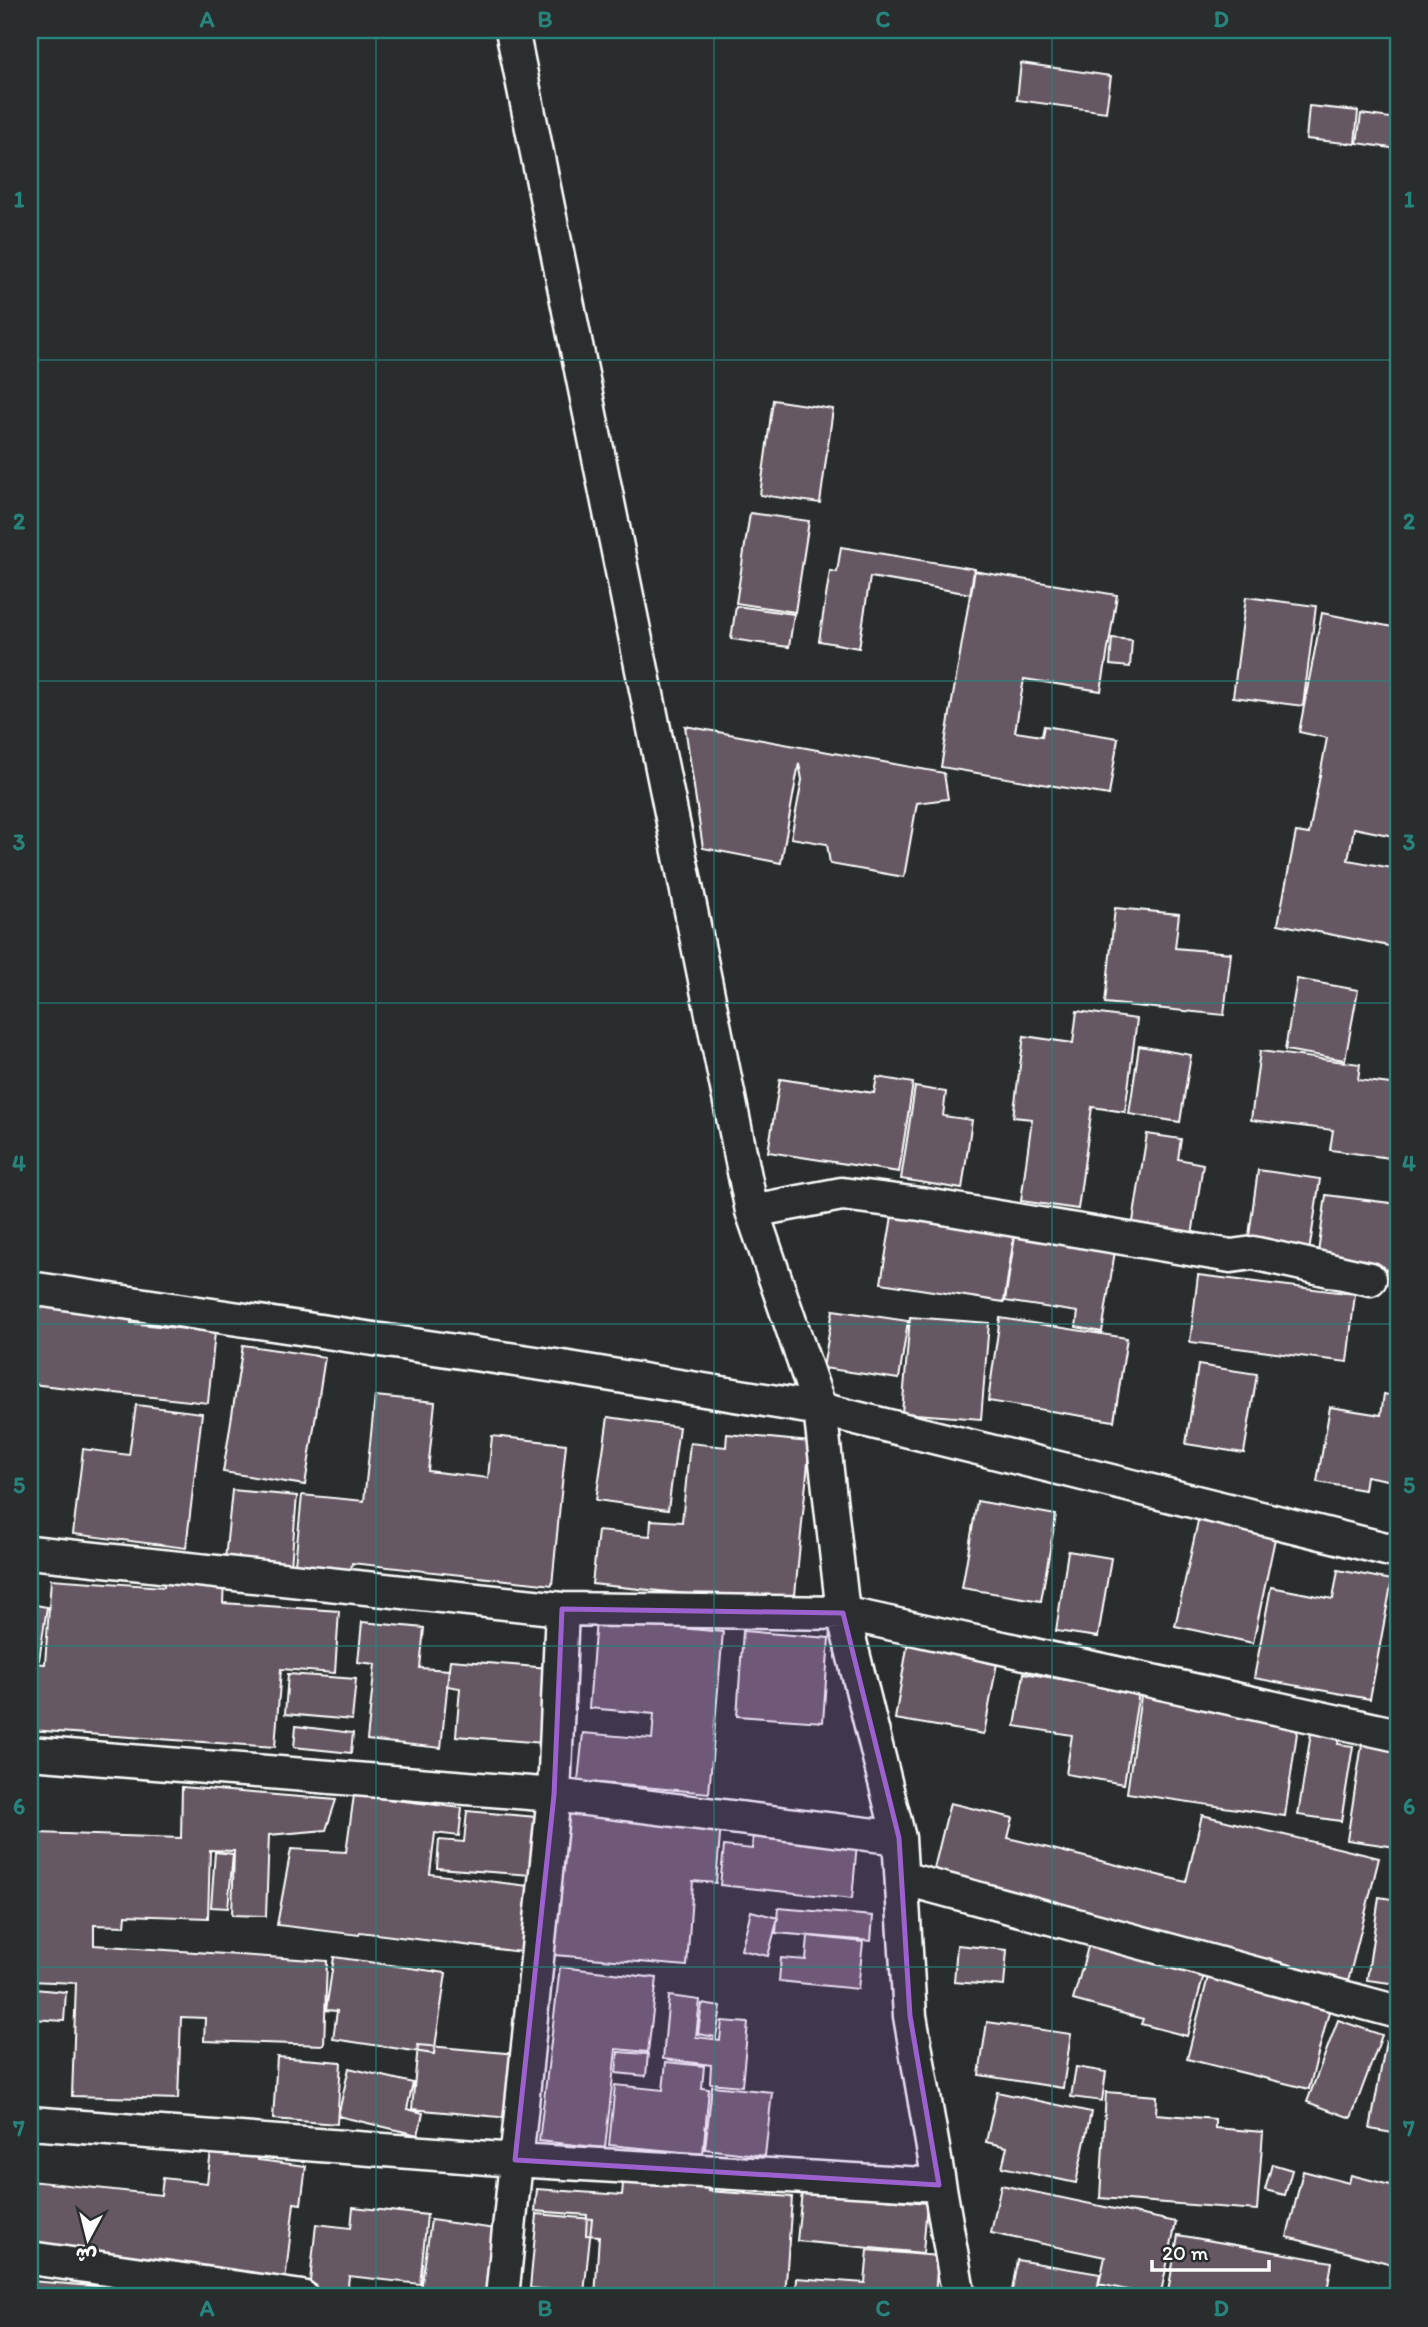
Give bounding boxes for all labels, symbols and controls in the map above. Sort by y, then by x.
text: A [199,5,215,33]
text: B [538,5,553,33]
text: C [876,5,891,33]
text: D [1213,5,1229,33]
text: 1 [14,185,25,213]
text: 1 [1404,185,1415,213]
text: 2 [13,507,26,535]
text: 2 [1403,507,1416,535]
text: 3 [13,828,26,856]
text: 3 [1403,828,1416,856]
text: 4 [12,1149,26,1177]
text: 4 [1402,1149,1416,1177]
text: 5 [13,1471,25,1499]
text: 5 [1403,1471,1415,1499]
text: 6 [13,1792,25,1820]
text: 6 [1403,1792,1415,1820]
text: 7 [12,2114,25,2142]
text: 7 [1402,2114,1415,2142]
north arrow [52,2204,122,2274]
scale bar [1152,2229,1269,2273]
text: 20 m [1162,2240,1209,2265]
text: ش [74,2243,98,2268]
text: A [199,2294,215,2322]
text: B [538,2294,553,2322]
text: C [876,2294,891,2322]
text: D [1213,2294,1229,2322]

